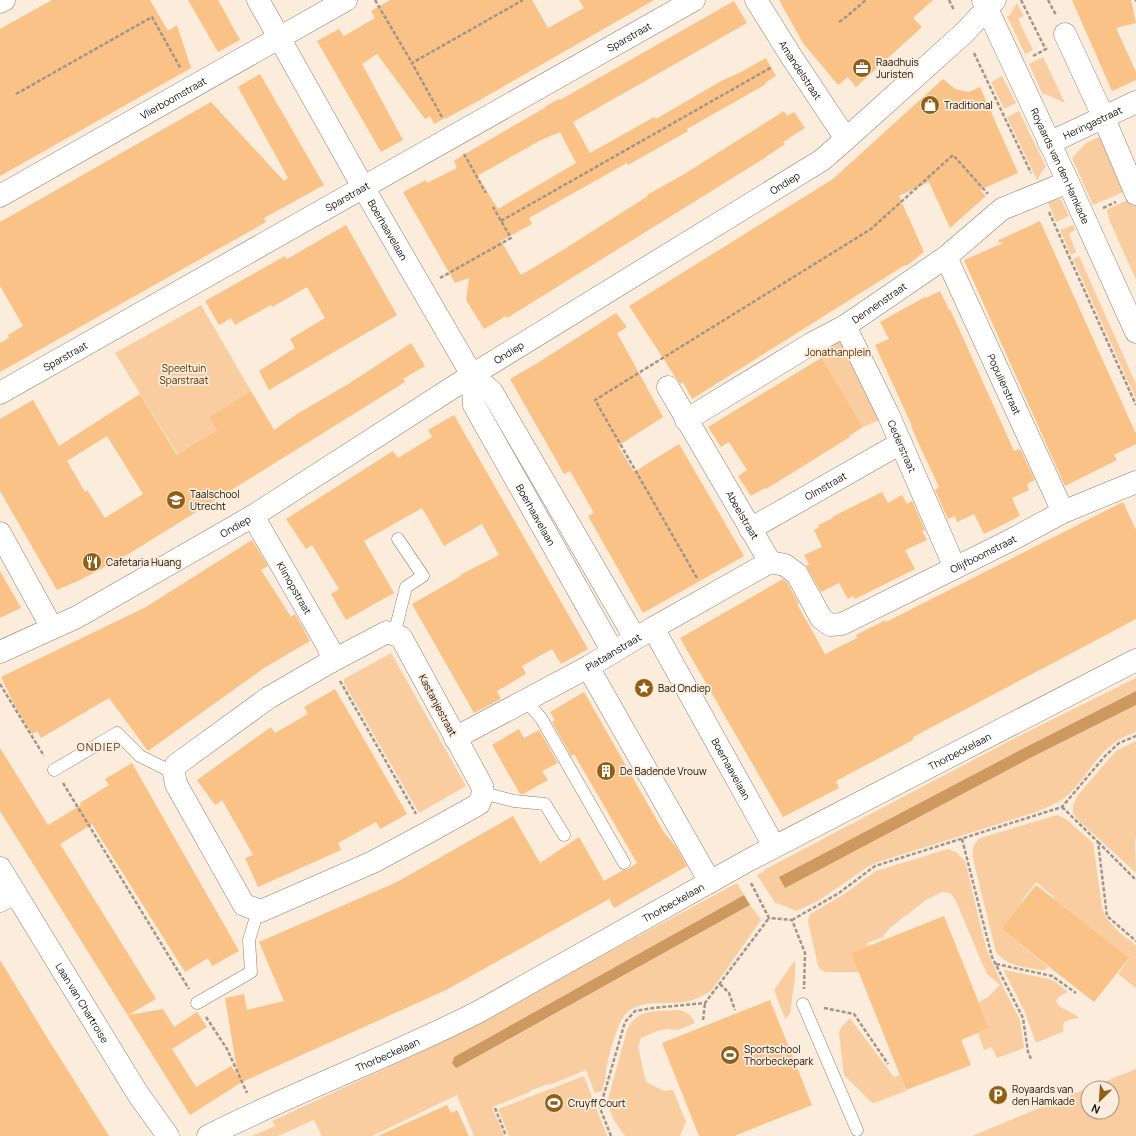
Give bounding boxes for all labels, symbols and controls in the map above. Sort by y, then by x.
street label: Sparstraat [604,19,654,55]
street label: Amandelstraat [776,38,825,102]
place label: Raadhuis Juristen [876,55,919,81]
office icon: Raadhuis Juristen [851,57,873,79]
street label: Vlierboomstraat [137,74,209,122]
shop icon: Traditional [919,94,941,116]
place label: Traditional [944,98,993,112]
street label: Heringastraat [1061,103,1124,142]
street label: Royaards van den Hamkade [1027,106,1093,226]
street label: Ondiep [767,168,803,198]
street label: Sparstraat [322,178,372,215]
street label: Boerhaavelaan [365,197,411,263]
street label: Dennenstraat [849,279,909,327]
street label: Sparstraat [41,338,90,374]
street label: Ondiep [491,338,526,367]
park label: Jonathanplein [805,345,871,359]
street label: Populierstraat [984,352,1024,417]
park label: Speeltuin Sparstraat [160,361,208,387]
street label: Cederstraat [884,418,920,475]
street label: Olmstraat [802,469,849,503]
street label: Boerhaavelaan [513,481,559,548]
place label: Taalschool Utrecht [190,487,240,513]
street label: Abeelstraat [723,488,762,542]
school or university icon: Taalschool Utrecht [165,489,187,511]
street label: Ondiep [217,512,253,541]
street label: Olijfboomstraat [948,531,1019,576]
restaurant icon: Cafetaria Huang [81,551,103,573]
place label: Cafetaria Huang [106,555,181,569]
street label: Klimopstraat [274,559,315,617]
street label: Plataanstraat [583,630,644,674]
street label: Kastanjestraat [416,672,460,738]
place icon: Bad Ondiep [633,677,655,699]
place label: Bad Ondiep [658,681,711,695]
street label: Thorbeckelaan [926,729,994,773]
street label: Boerhaavelaan [708,735,754,802]
district label: ONDIEP [77,739,121,754]
building icon: De Badende Vrouw [595,760,617,782]
place label: De Badende Vrouw [620,764,707,778]
street label: Thorbeckelaan [640,880,707,925]
street label: Laan van Chartroise [52,960,112,1046]
street label: Thorbeckelaan [353,1034,422,1075]
place label: Sportschool Thorbeckepark [744,1042,814,1068]
sports icon: Sportschool Thorbeckepark [719,1044,741,1066]
north arrow [1080,1080,1120,1120]
place label: Royaards van den Hamkade [1012,1082,1075,1108]
parking icon: Royaards van den Hamkade [987,1084,1009,1106]
sports icon: Cruyff Court [543,1092,565,1114]
place label: Cruyff Court [568,1096,626,1110]
text: N [1089,1101,1102,1118]

